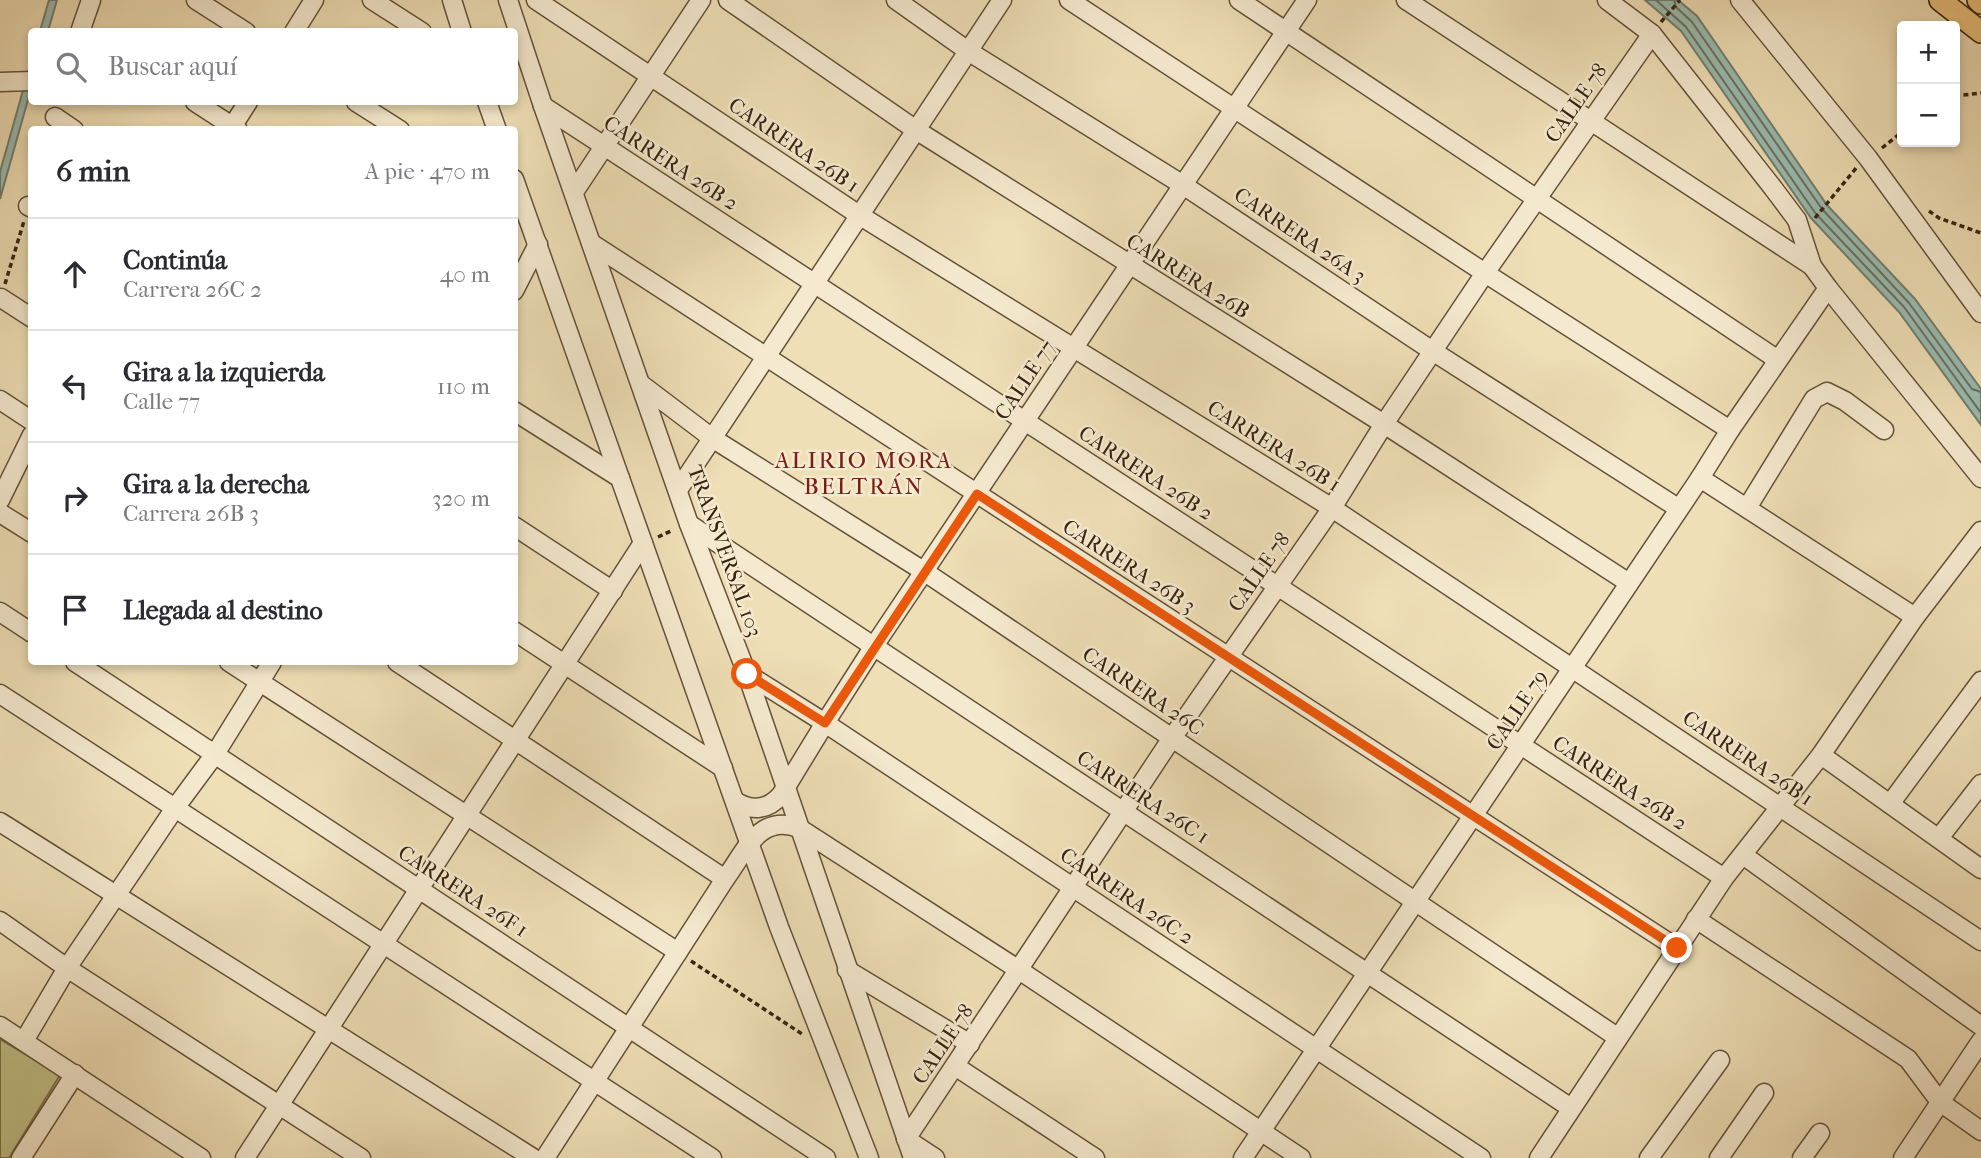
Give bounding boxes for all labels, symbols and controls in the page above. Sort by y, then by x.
map controls [1897,21,1960,147]
button: + [1897,21,1960,84]
search box [28,28,518,105]
icon: search [52,48,90,86]
text: Buscar aquí [108,51,237,82]
street label: CALLE 78 [1540,59,1612,147]
button: − [1897,84,1960,147]
street label: CARRERA 26B 1 [724,93,864,197]
street label: CARRERA 26B 2 [599,111,743,216]
text: 6 min [56,154,130,189]
text: A pie · 470 m [365,158,490,185]
street label: CARRERA 26A 3 [1230,182,1370,288]
street label: CARRERA 26B [1122,229,1254,323]
text: Continúa [123,245,227,276]
icon: ahead [56,255,94,293]
text: 40 m [440,261,490,288]
text: Carrera 26C 2 [123,276,262,303]
street label: CALLE 77 [990,336,1060,424]
text: Gira a la izquierda [123,357,325,388]
icon: left [56,367,94,405]
text: 110 m [437,373,490,400]
text: Calle 77 [123,388,200,415]
street label: CARRERA 26B 1 [1203,396,1345,496]
street label: CARRERA 26B 2 [1074,421,1218,526]
district label: ALIRIO MORA BELTRÁN [774,447,953,500]
street label: TRANSVERSAL 103 [683,462,767,640]
text: Gira a la derecha [123,469,309,500]
icon: right [56,479,94,517]
text: 320 m [432,485,490,512]
text: Carrera 26B 3 [123,500,259,527]
street label: CARRERA 26B 3 [1058,514,1200,618]
street label: CALLE 78 [1223,528,1295,616]
icon: arrive [56,591,94,629]
text: Llegada al destino [123,595,323,626]
street label: CARRERA 26C [1078,642,1208,740]
route start [731,658,762,689]
street label: CALLE 79 [1481,665,1553,755]
street label: CARRERA 26B 1 [1678,706,1818,810]
street label: CARRERA 26B 2 [1548,731,1692,836]
street label: CARRERA 26C 1 [1072,745,1214,849]
street label: CARRERA 26F 1 [394,840,532,942]
street label: CARRERA 26C 2 [1056,842,1199,950]
route end [1661,932,1692,963]
street label: CALLE 78 [908,1000,978,1088]

